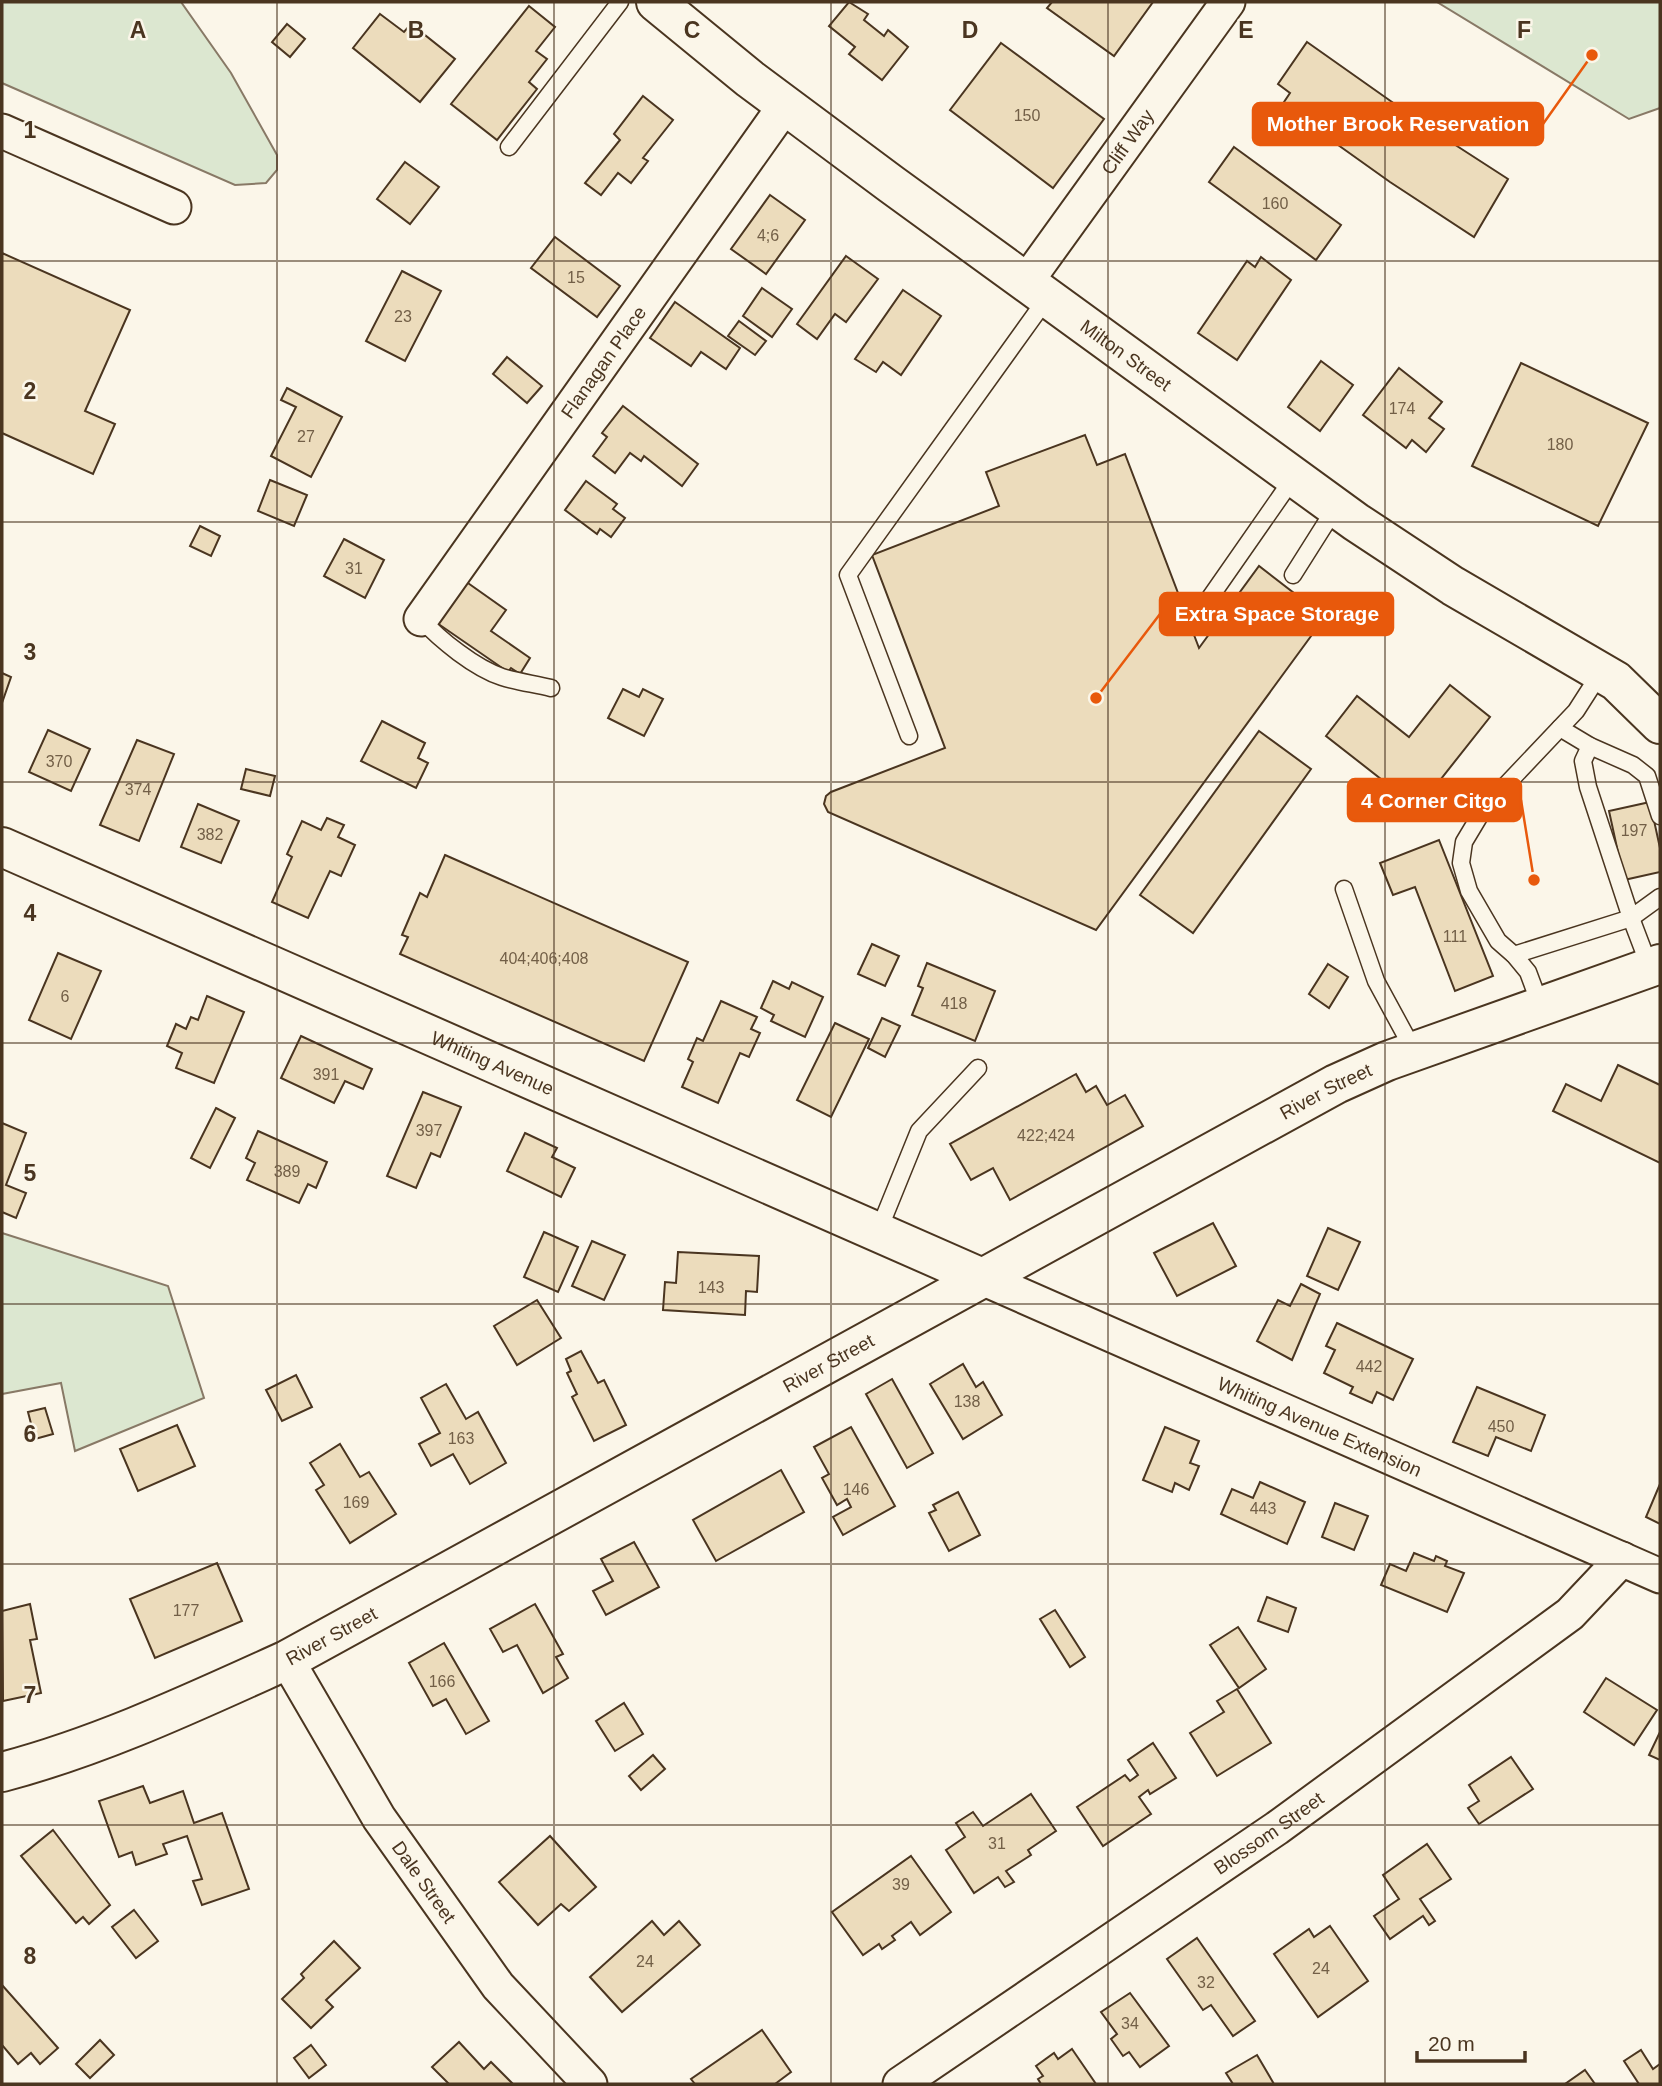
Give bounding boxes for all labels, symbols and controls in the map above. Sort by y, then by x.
text: A [130,17,146,43]
text: B [408,17,424,43]
text: C [684,17,700,43]
text: D [962,17,978,43]
text: E [1238,17,1254,43]
text: F [1517,17,1531,43]
callout: Mother Brook Reservation [1253,103,1543,145]
street label: Cliff Way [1097,105,1158,179]
house number: 150 [1014,107,1040,124]
text: Mother Brook Reservation [1267,112,1529,135]
text: 1 [24,117,37,143]
house number: 160 [1262,195,1288,212]
house number: 4;6 [757,227,779,244]
house number: 15 [567,269,585,286]
street label: Flanagan Place [557,302,650,422]
house number: 23 [394,308,412,325]
street label: Milton Street [1076,315,1176,396]
text: 2 [24,378,36,404]
house number: 174 [1389,400,1415,417]
house number: 27 [297,428,315,445]
house number: 180 [1547,436,1573,453]
house number: 31 [345,560,363,577]
callout: Extra Space Storage [1160,593,1393,635]
text: Extra Space Storage [1175,602,1379,625]
text: 3 [24,639,36,665]
house number: 370 [46,753,72,770]
callout: 4 Corner Citgo [1348,779,1521,821]
house number: 374 [125,781,151,798]
text: 4 Corner Citgo [1361,789,1507,812]
house number: 197 [1621,822,1647,839]
house number: 382 [197,826,223,843]
text: 4 [24,900,37,926]
house number: 111 [1443,928,1467,945]
house number: 404;406;408 [500,950,589,967]
house number: 6 [61,988,70,1005]
house number: 418 [941,995,967,1012]
street label: Whiting Avenue [428,1027,557,1099]
street label: River Street [1276,1059,1376,1124]
house number: 391 [313,1066,339,1083]
house number: 397 [416,1122,442,1139]
house number: 422;424 [1017,1127,1075,1144]
text: 5 [24,1160,37,1186]
house number: 389 [274,1163,300,1180]
house number: 143 [698,1279,724,1296]
street label: River Street [779,1330,878,1397]
house number: 442 [1356,1358,1382,1375]
street label: Whiting Avenue Extension [1214,1373,1425,1481]
house number: 138 [954,1393,980,1410]
house number: 450 [1488,1418,1514,1435]
text: 6 [24,1421,36,1447]
house number: 163 [448,1430,474,1447]
house number: 146 [843,1481,869,1498]
house number: 169 [343,1494,369,1511]
house number: 443 [1250,1500,1276,1517]
house number: 177 [173,1602,199,1619]
street label: River Street [282,1602,381,1670]
house number: 166 [429,1673,455,1690]
text: 7 [24,1682,36,1708]
street label: Blossom Street [1210,1787,1328,1879]
house number: 31 [988,1835,1006,1852]
street label: Dale Street [388,1837,460,1928]
house number: 39 [892,1876,910,1893]
text: 8 [24,1943,37,1969]
house number: 24 [636,1953,654,1970]
house number: 24 [1312,1960,1330,1977]
house number: 32 [1197,1974,1215,1991]
house number: 34 [1121,2015,1139,2032]
scale bar [1417,2020,1526,2064]
text: 20 m [1428,2032,1475,2055]

